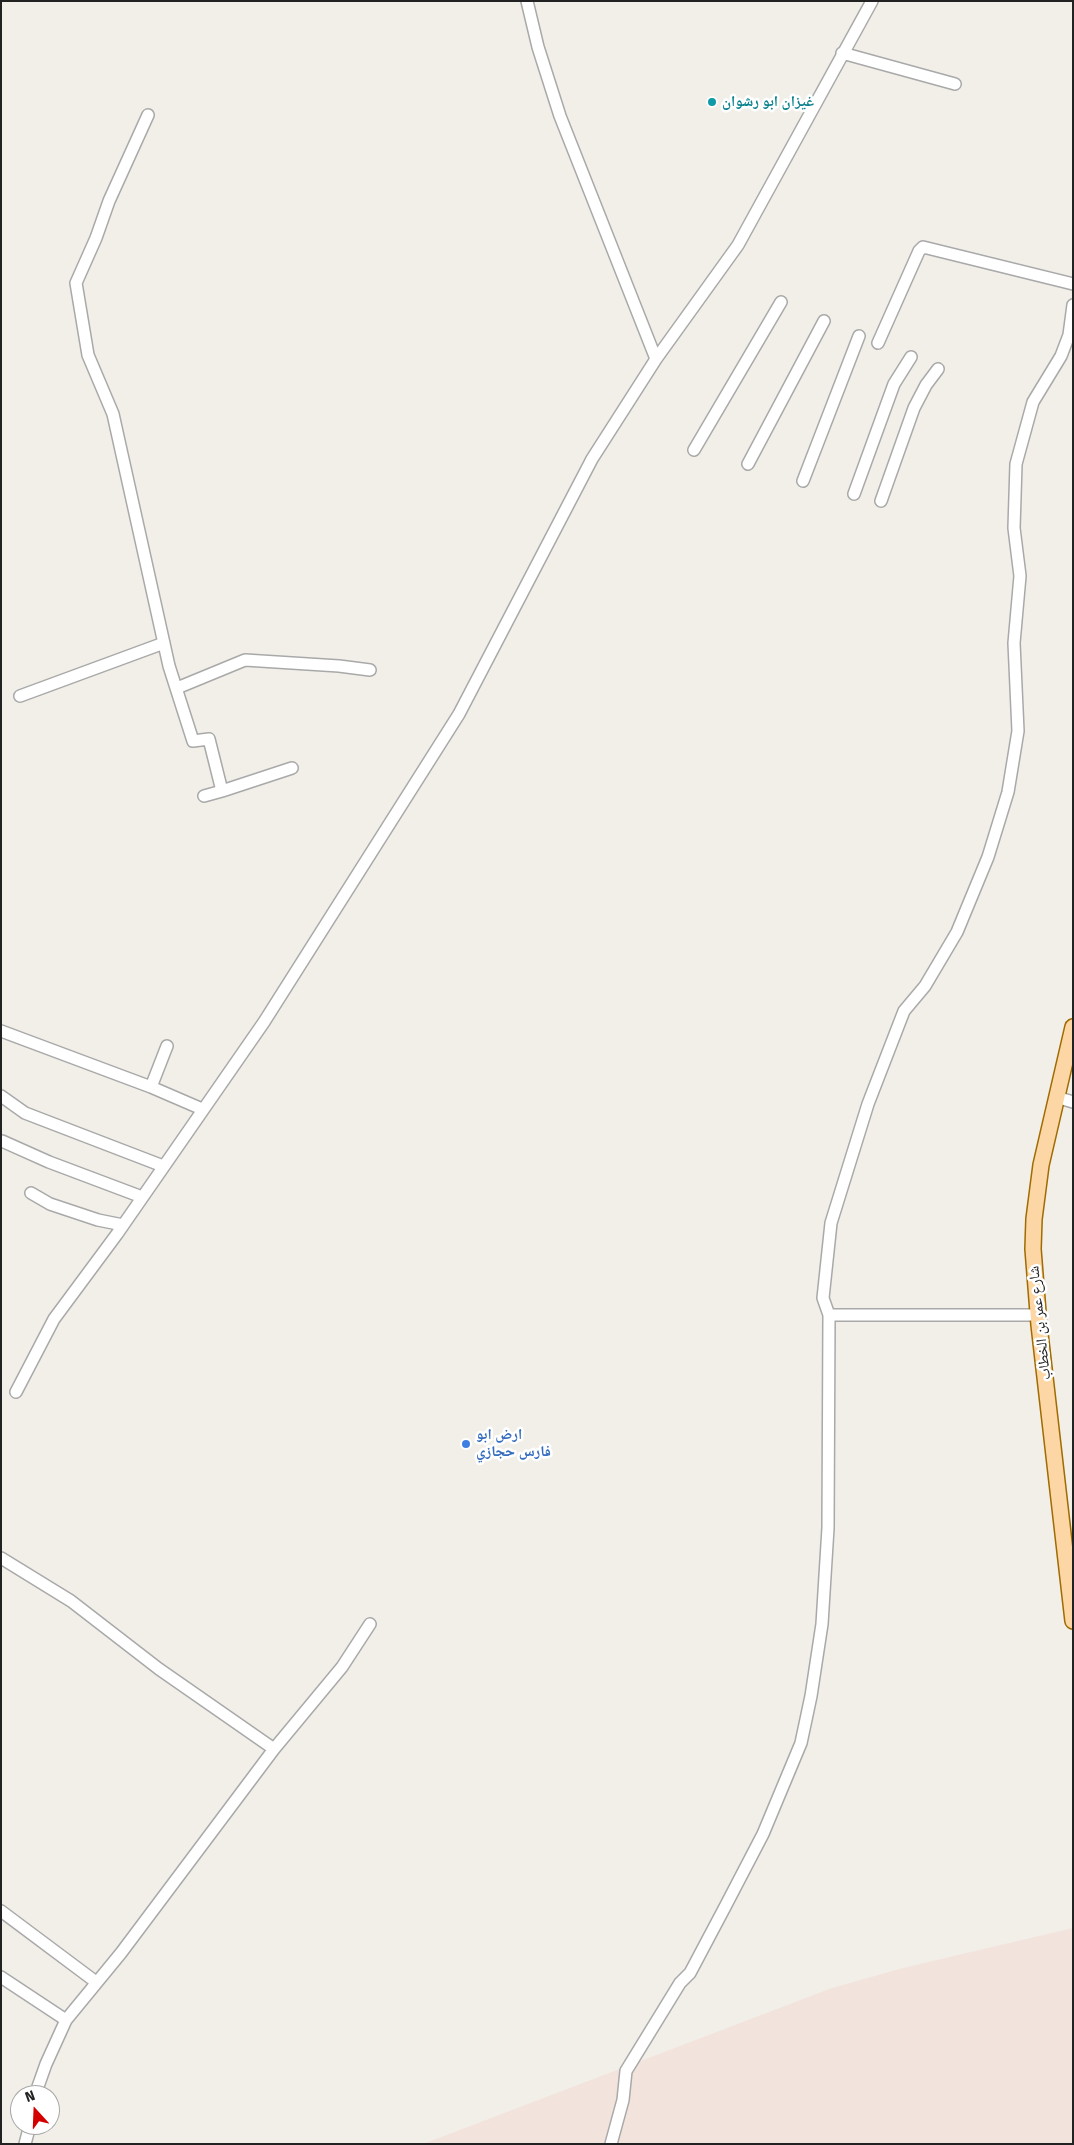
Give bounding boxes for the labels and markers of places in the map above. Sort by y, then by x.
place label: غيزان ابو رشوان [722,93,814,111]
marker: غيزان ابو رشوان [706,96,718,108]
place label: ارض ابو فارس حجازي [476,1426,551,1461]
marker: ارض ابو فارس حجازي [460,1438,472,1450]

